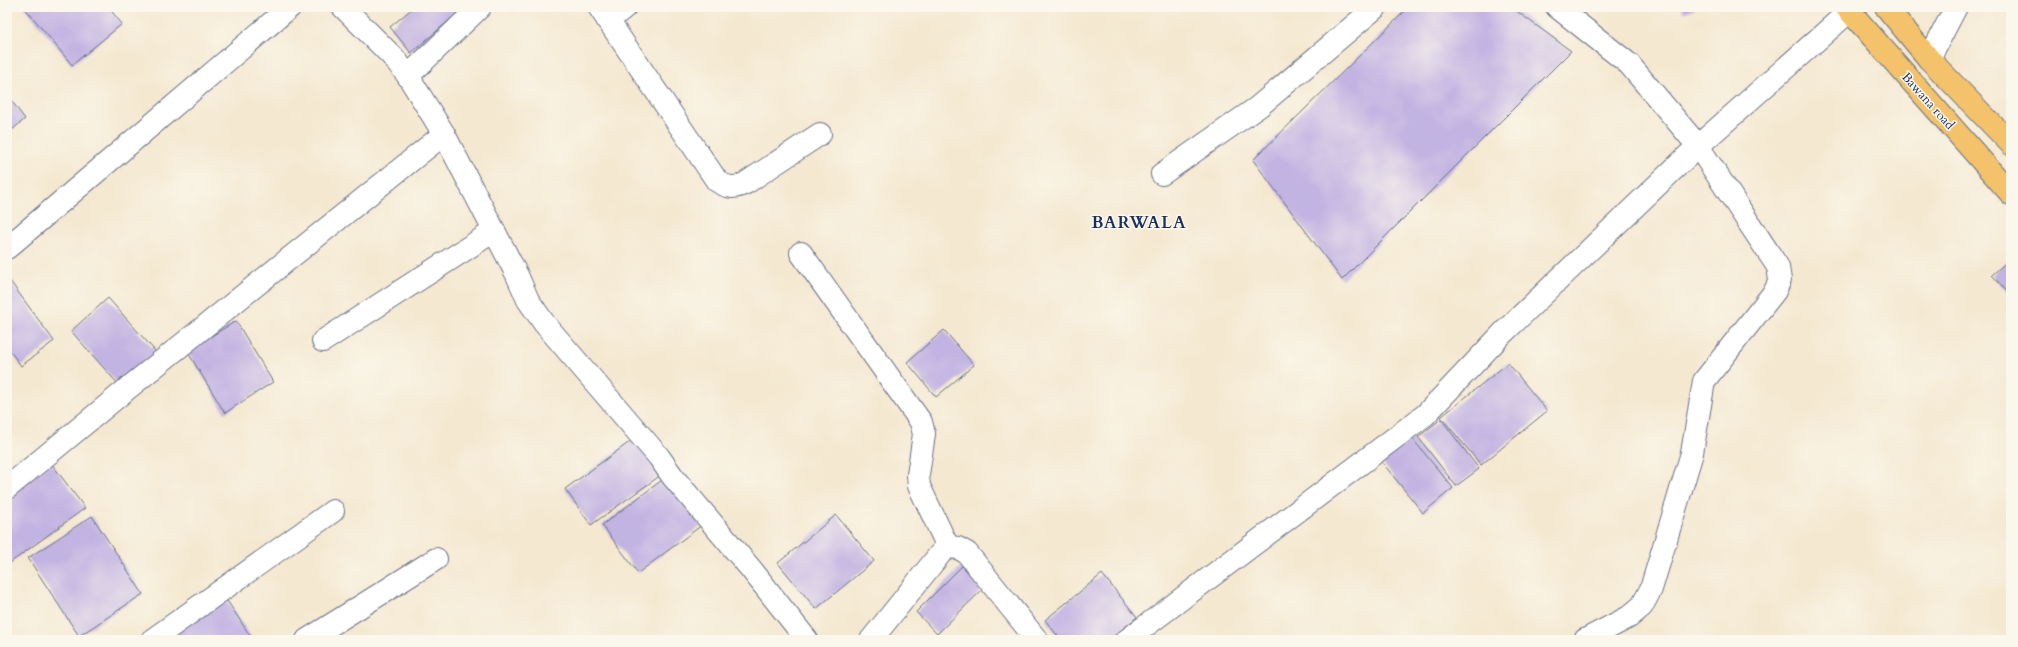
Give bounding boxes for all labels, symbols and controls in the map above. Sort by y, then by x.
street label: Bawana road [1897,68,1959,134]
district label: BARWALA [1091,211,1187,234]

